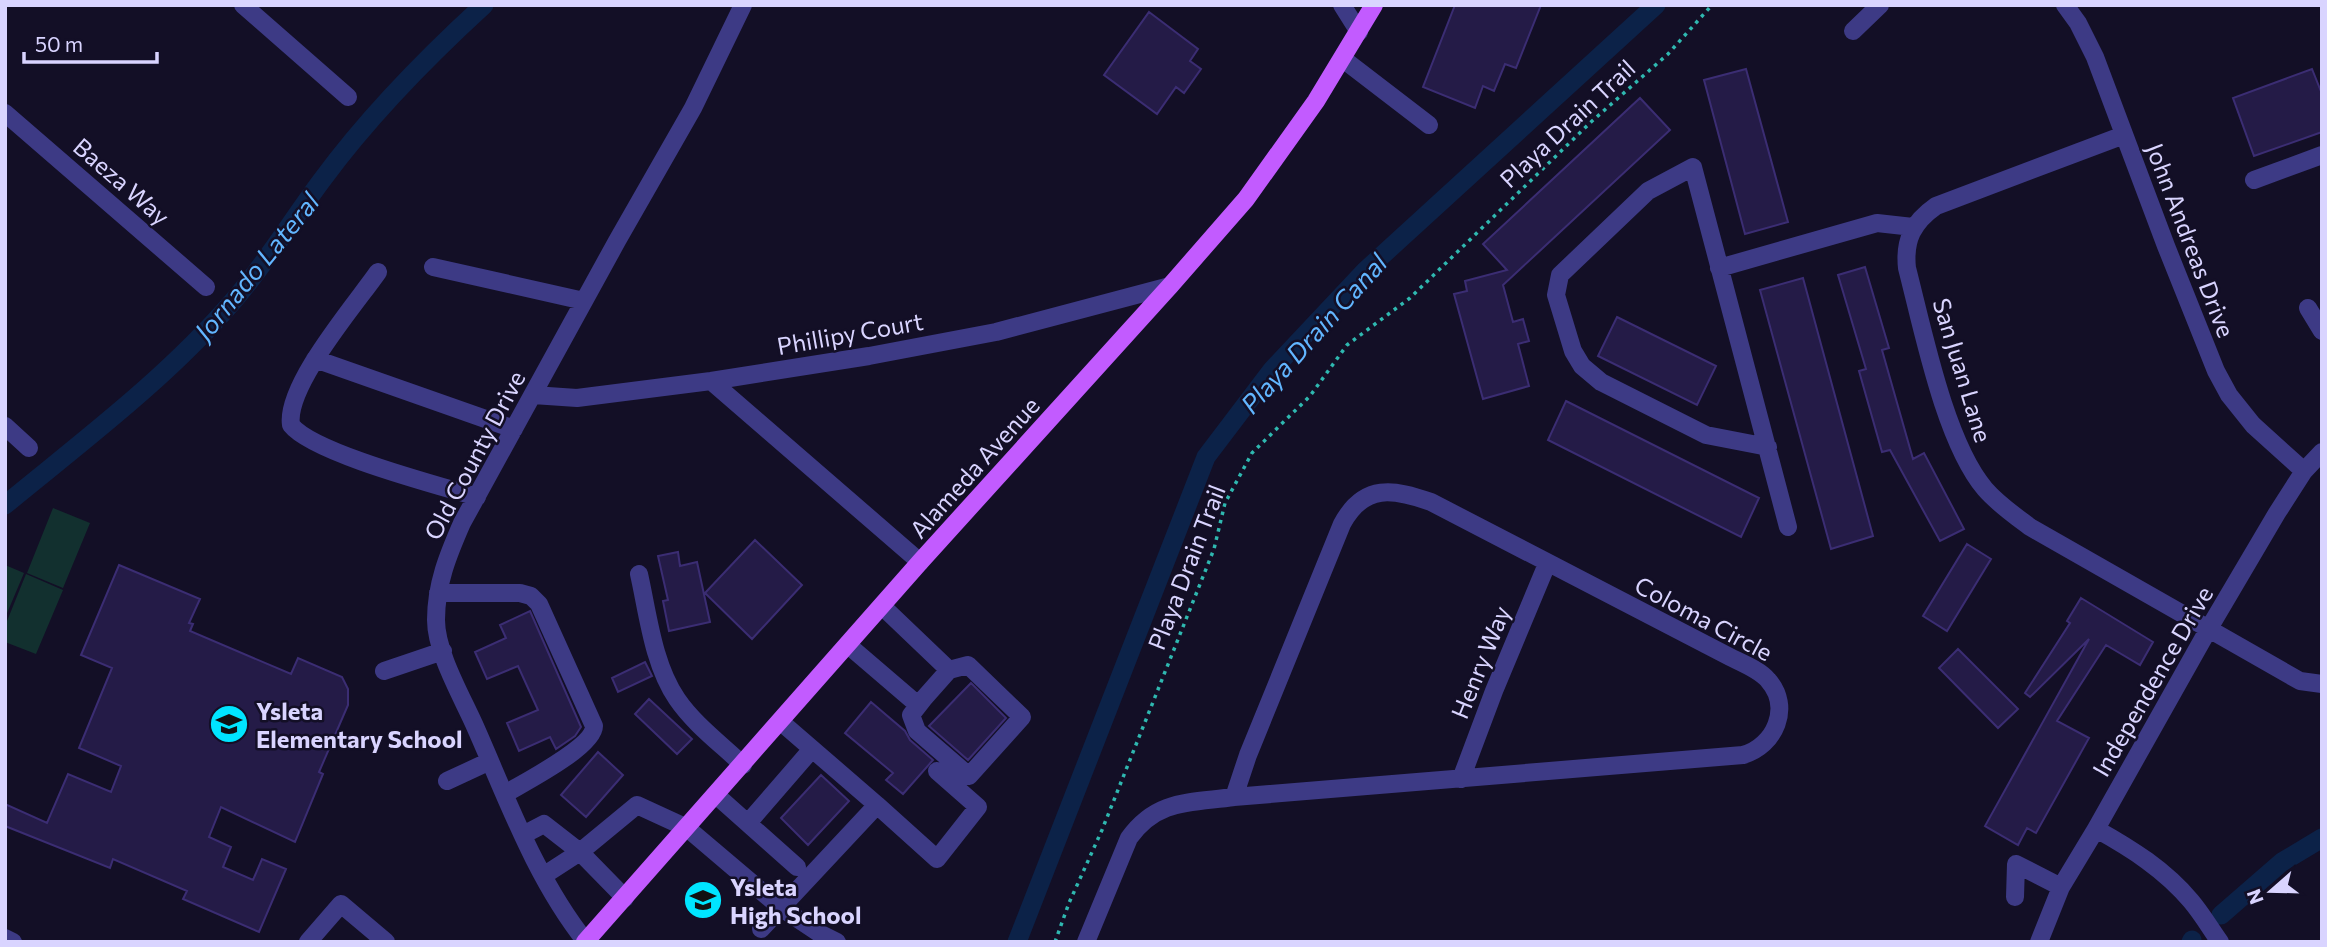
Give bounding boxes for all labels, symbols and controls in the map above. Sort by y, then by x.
scale bar [24,21,158,65]
text: 50 m [35,31,83,56]
street label: Playa Drain Trail [1493,53,1641,193]
street label: Baeza Way [68,131,176,231]
street label: John Andreas Drive [2141,139,2241,341]
water label: Jornado Lateral [186,185,326,347]
water label: Playa Drain Canal [1233,246,1394,419]
street label: San Juan Lane [1927,295,1999,445]
street label: Phillipy Court [775,306,925,360]
street label: Old County Drive [417,366,531,544]
street label: Alameda Avenue [903,390,1045,544]
street label: Playa Drain Trail [1141,480,1231,654]
street label: Coloma Circle [1630,570,1778,666]
street label: Independence Drive [2086,581,2218,781]
street label: Henry Way [1444,601,1516,723]
place label: Ysleta Elementary School [256,696,463,753]
school or university icon: Ysleta Elementary School [208,703,250,745]
north arrow [2236,856,2306,926]
place label: Ysleta High School [730,872,862,929]
school or university icon: Ysleta High School [682,879,724,921]
text: N [2241,886,2268,908]

